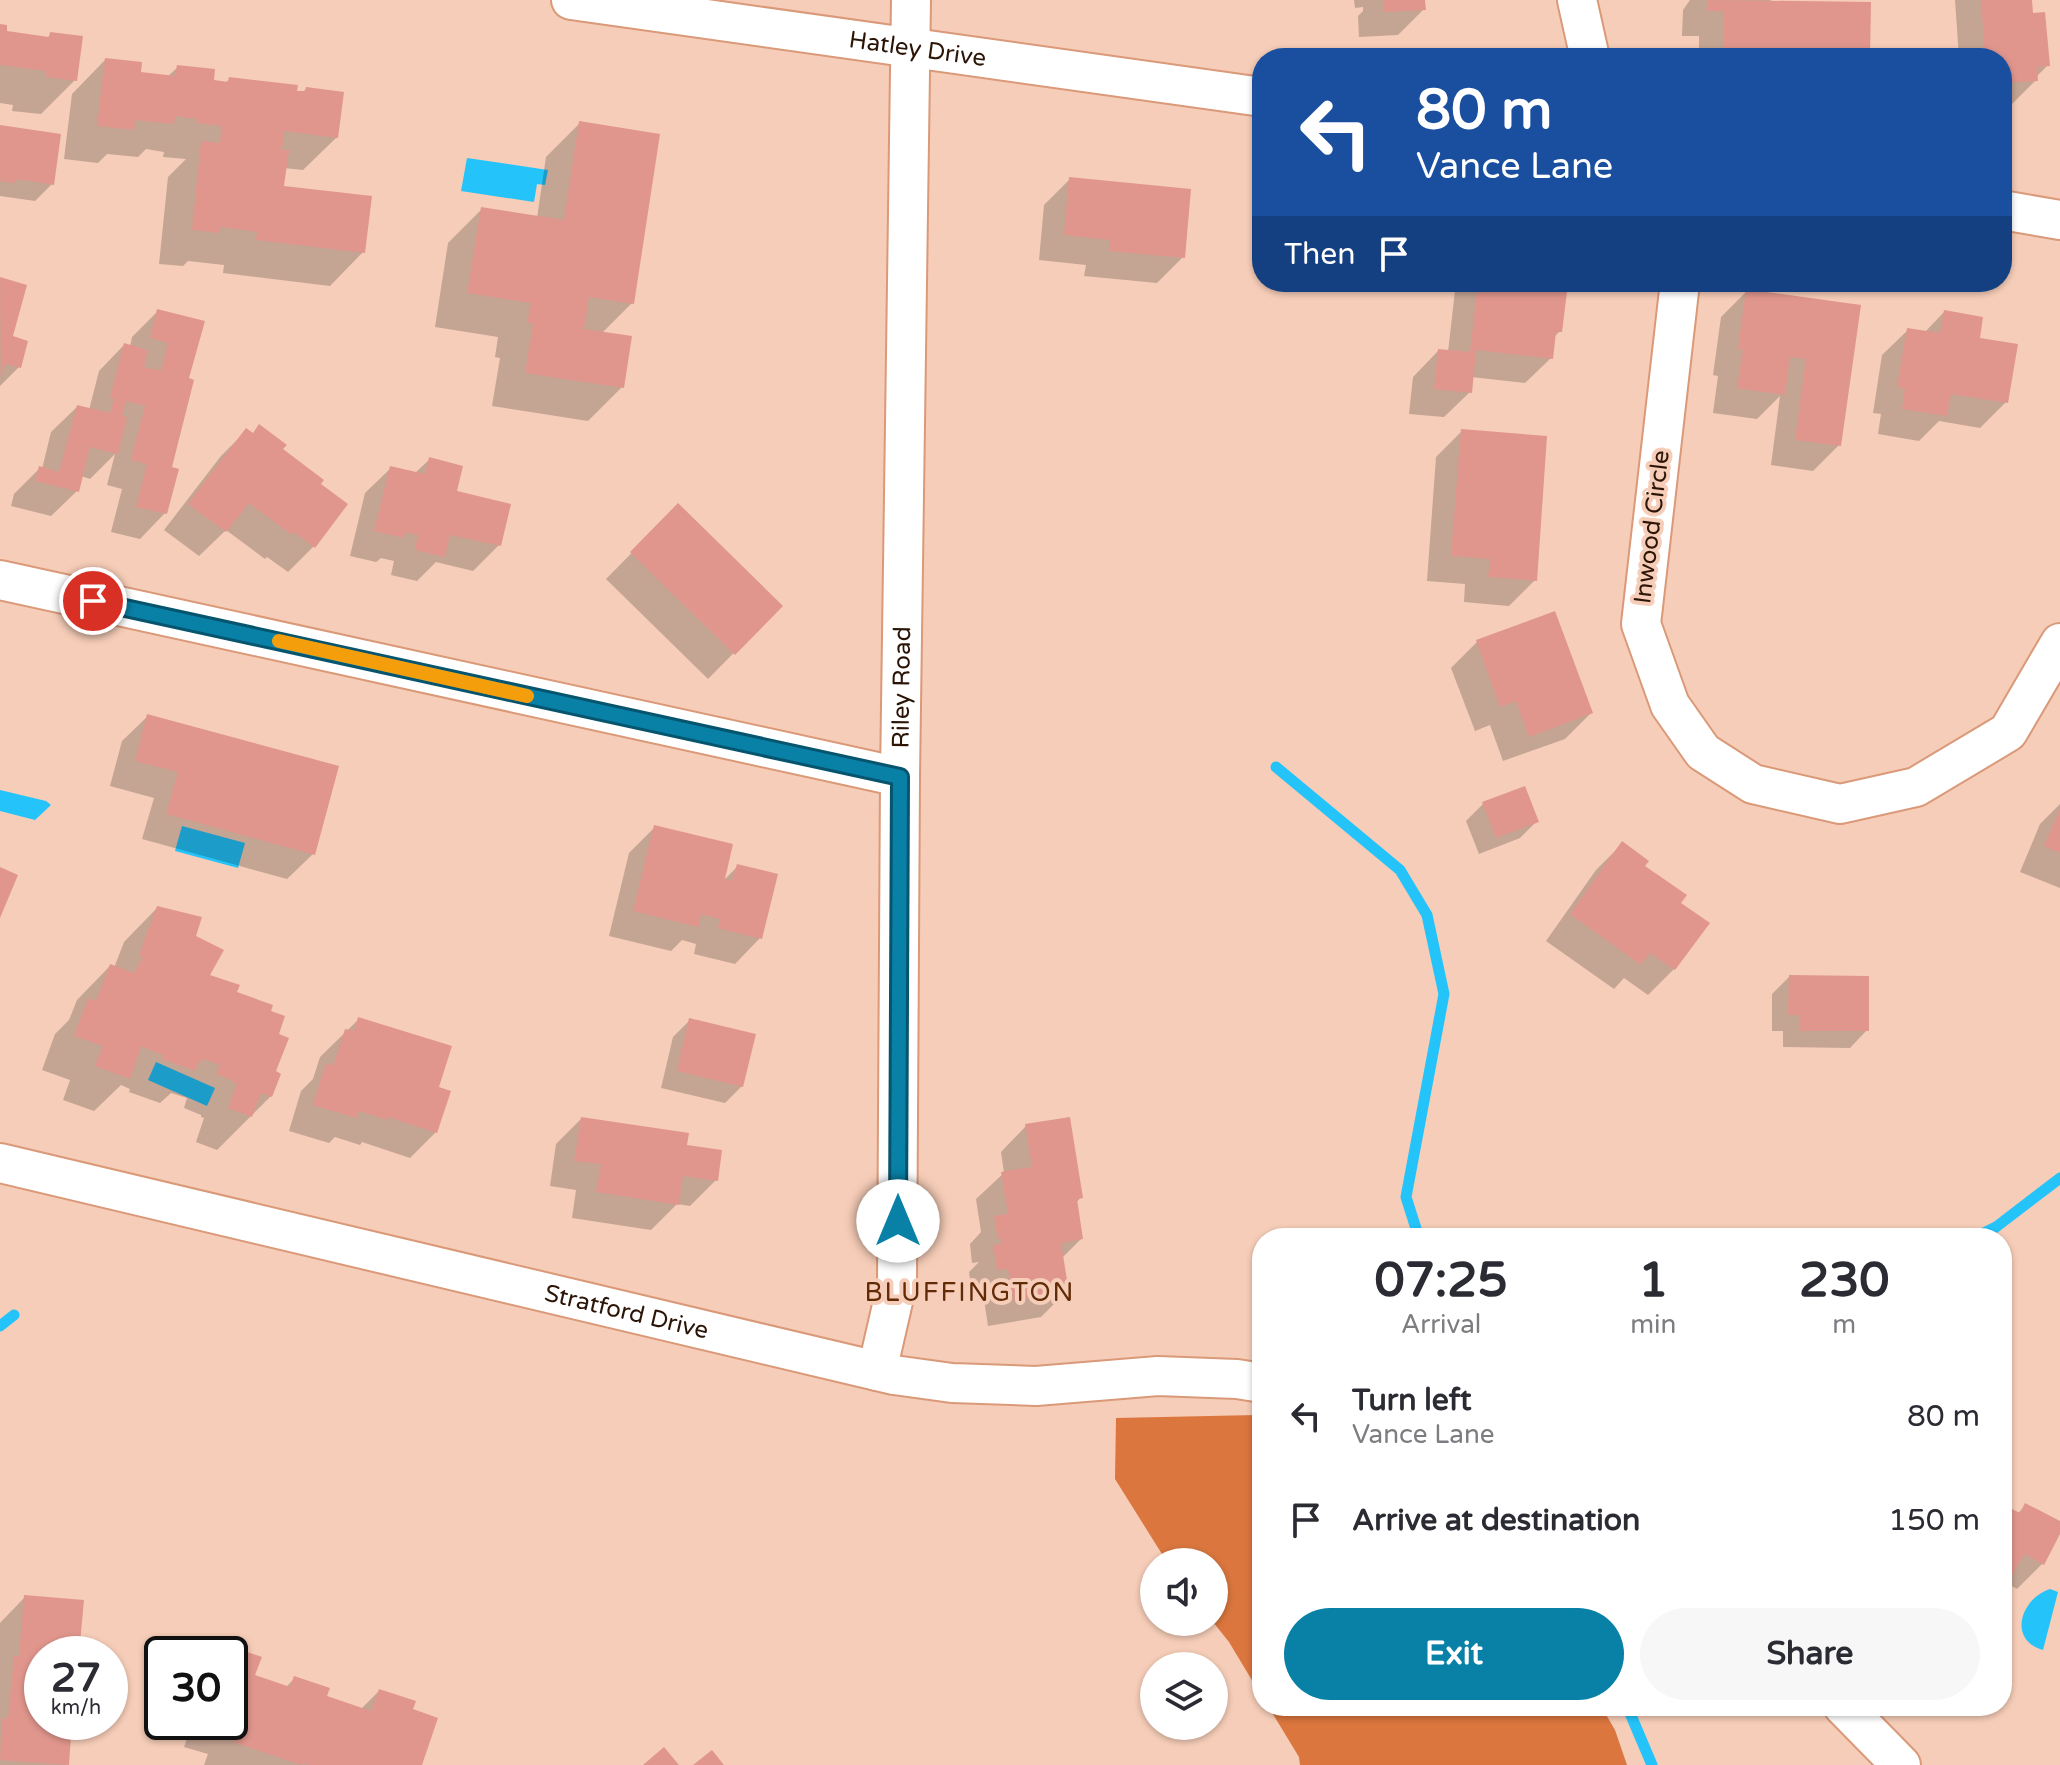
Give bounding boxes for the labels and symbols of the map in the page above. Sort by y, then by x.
street label: Hatley Drive [847,25,988,73]
street label: Inwood Circle [1628,449,1676,605]
pin [59,567,127,635]
street label: Riley Road [886,626,917,748]
position arrow [856,1179,940,1263]
district label: BLUFFINGTON [865,1277,1075,1308]
street label: Stratford Drive [542,1278,711,1345]
speed limit sign: 30 [144,1636,248,1740]

